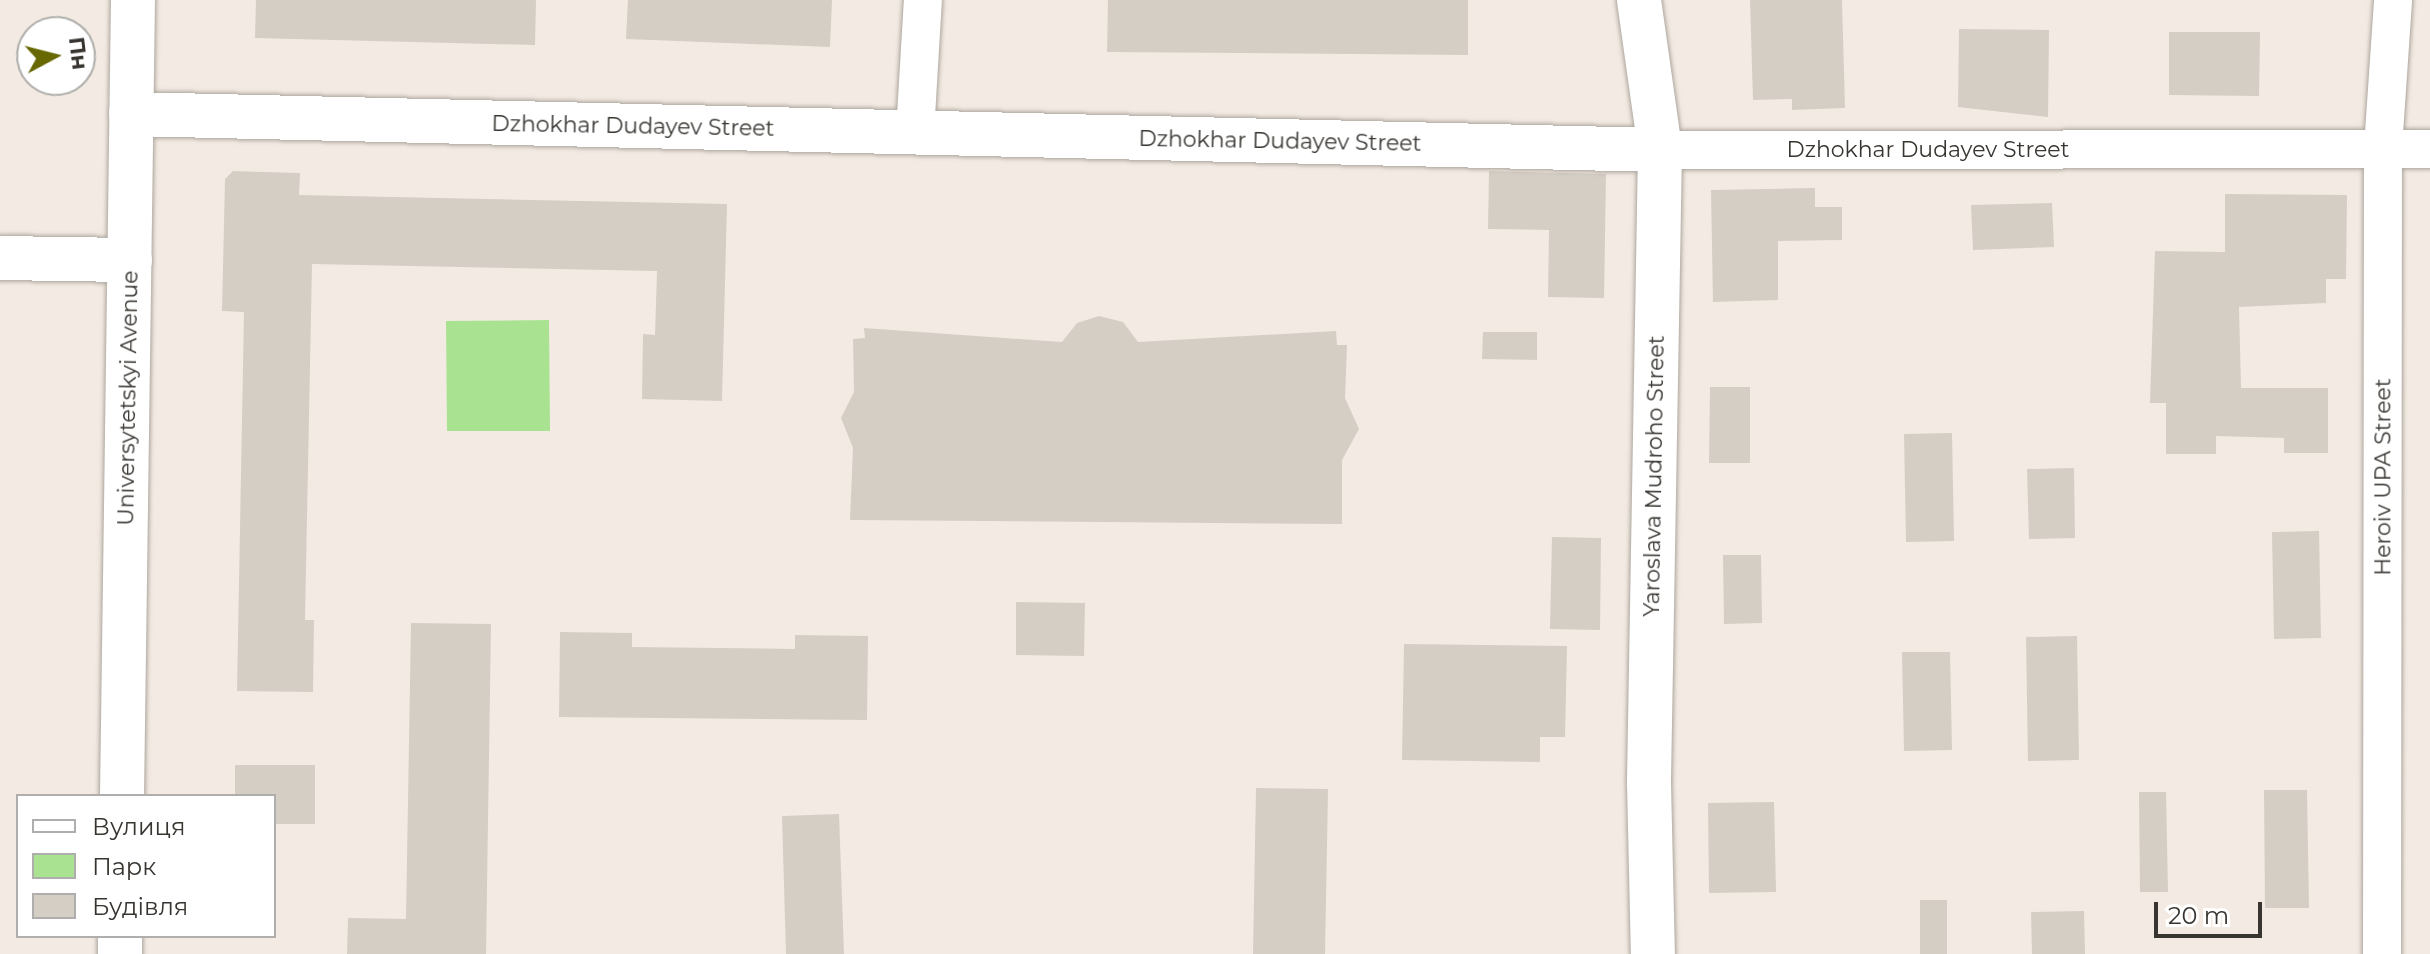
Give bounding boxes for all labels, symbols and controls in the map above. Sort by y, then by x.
north arrow [16,16,96,96]
text: Пн [63,35,94,71]
street label: Dzhokhar Dudayev Street [491,110,775,142]
street label: Dzhokhar Dudayev Street [1138,125,1422,157]
street label: Dzhokhar Dudayev Street [1787,137,2069,163]
street label: Universytetskyi Avenue [113,270,143,526]
street label: Yaroslava Mudroho Street [1638,335,1670,617]
street label: Heroiv UPA Street [2370,378,2396,576]
legend [16,794,276,938]
text: Вулиця [92,812,185,841]
text: Парк [92,852,156,881]
scale bar [2158,886,2266,936]
text: Будівля [92,892,188,921]
text: 20 m [2168,901,2229,930]

